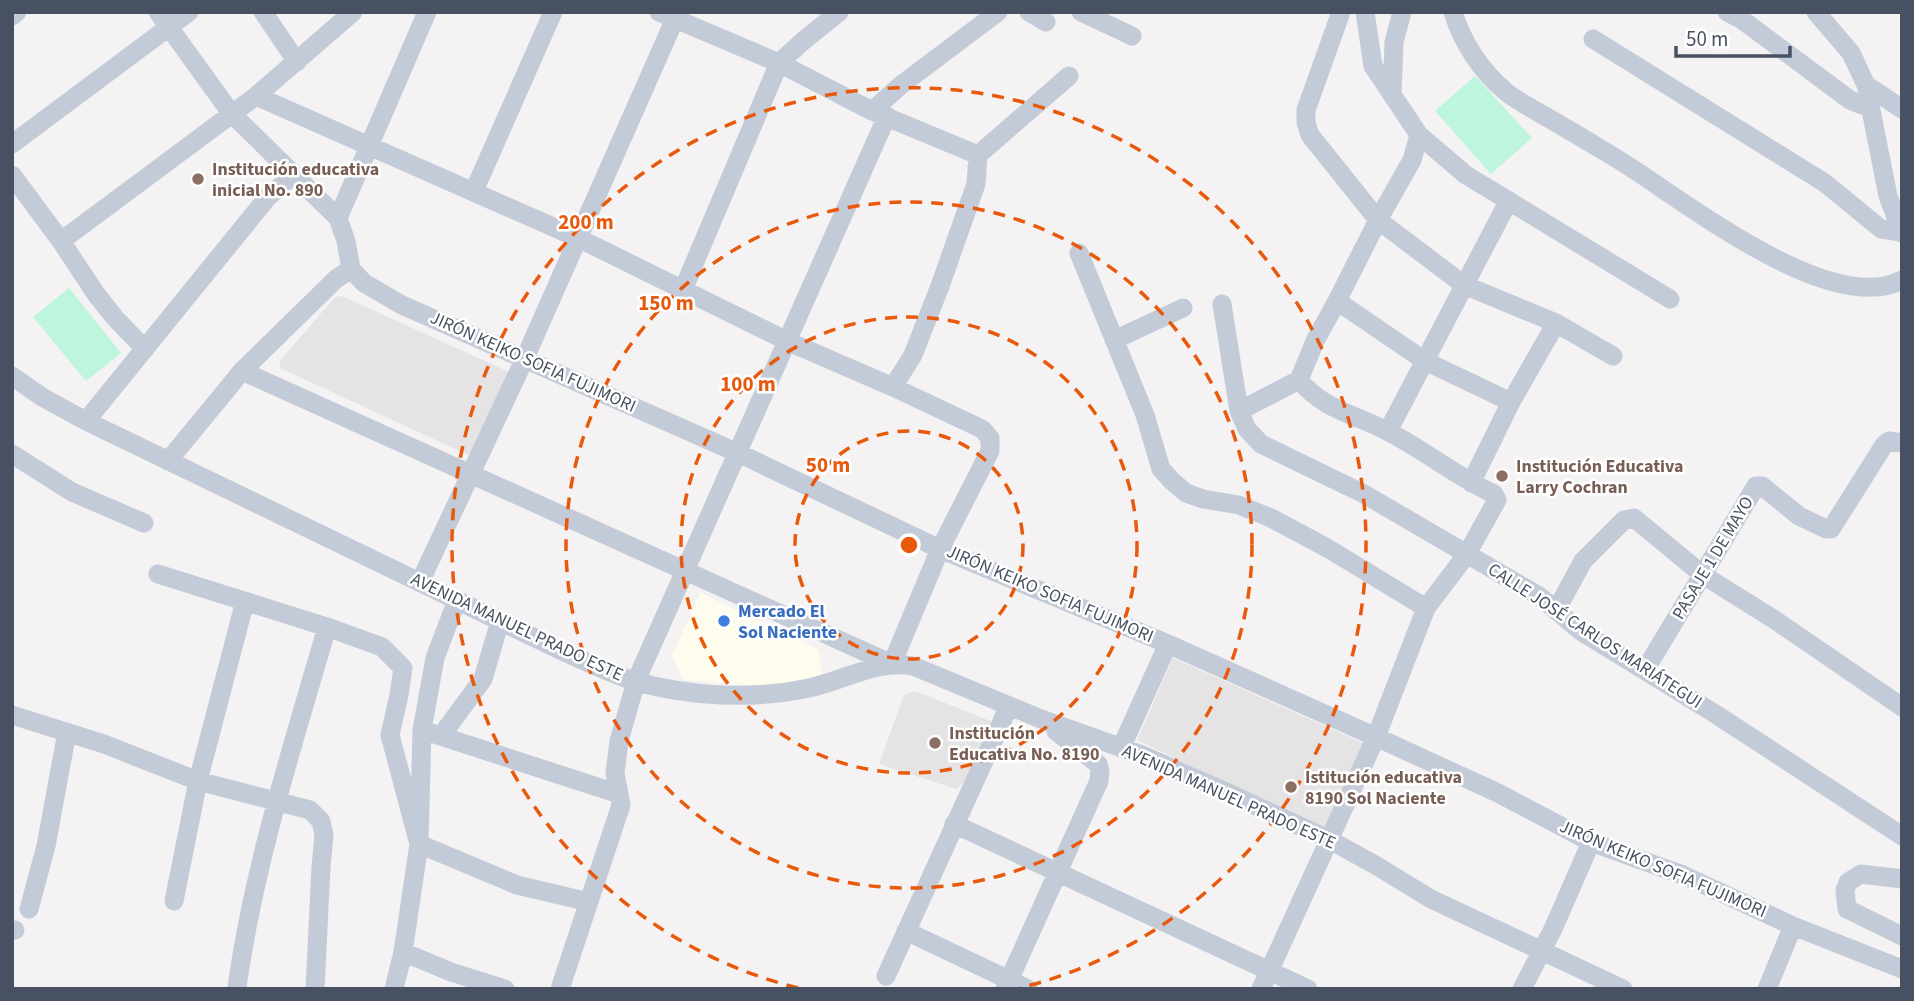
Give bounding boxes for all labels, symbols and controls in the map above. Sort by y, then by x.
scale bar [1676,14,1790,58]
text: 50 m [1686,24,1728,54]
place label: Institución educativa inicial No. 890 [212,157,379,203]
marker: Institución educativa inicial No. 890 [190,171,206,187]
text: 200 m [558,207,614,237]
text: 150 m [638,288,694,318]
street label: JIRÓN KEIKO SOFIA FUJIMORI [426,305,640,419]
text: 100 m [720,369,776,399]
text: 50 m [806,450,850,480]
place label: Institución Educativa Larry Cochran [1516,454,1684,500]
marker: Institución Educativa Larry Cochran [1494,468,1510,484]
street label: PASAJE 1 DE MAYO [1666,492,1760,624]
centre of rings [897,533,921,557]
street label: JIRÓN KEIKO SOFIA FUJIMORI [943,539,1157,649]
street label: CALLE JOSÉ CARLOS MARIÁTEGUI [1483,557,1707,715]
street label: AVENIDA MANUEL PRADO ESTE [407,567,627,687]
place label: Mercado El Sol Naciente [738,599,837,645]
marker: Mercado El Sol Naciente [716,613,732,629]
place label: Institución Educativa No. 8190 [949,721,1099,767]
marker: Institución Educativa No. 8190 [927,735,943,751]
street label: AVENIDA MANUEL PRADO ESTE [1118,738,1340,856]
place label: Istitución educativa 8190 Sol Naciente [1305,765,1462,811]
marker: Istitución educativa 8190 Sol Naciente [1283,779,1299,795]
street label: JIRÓN KEIKO SOFIA FUJIMORI [1556,814,1770,924]

